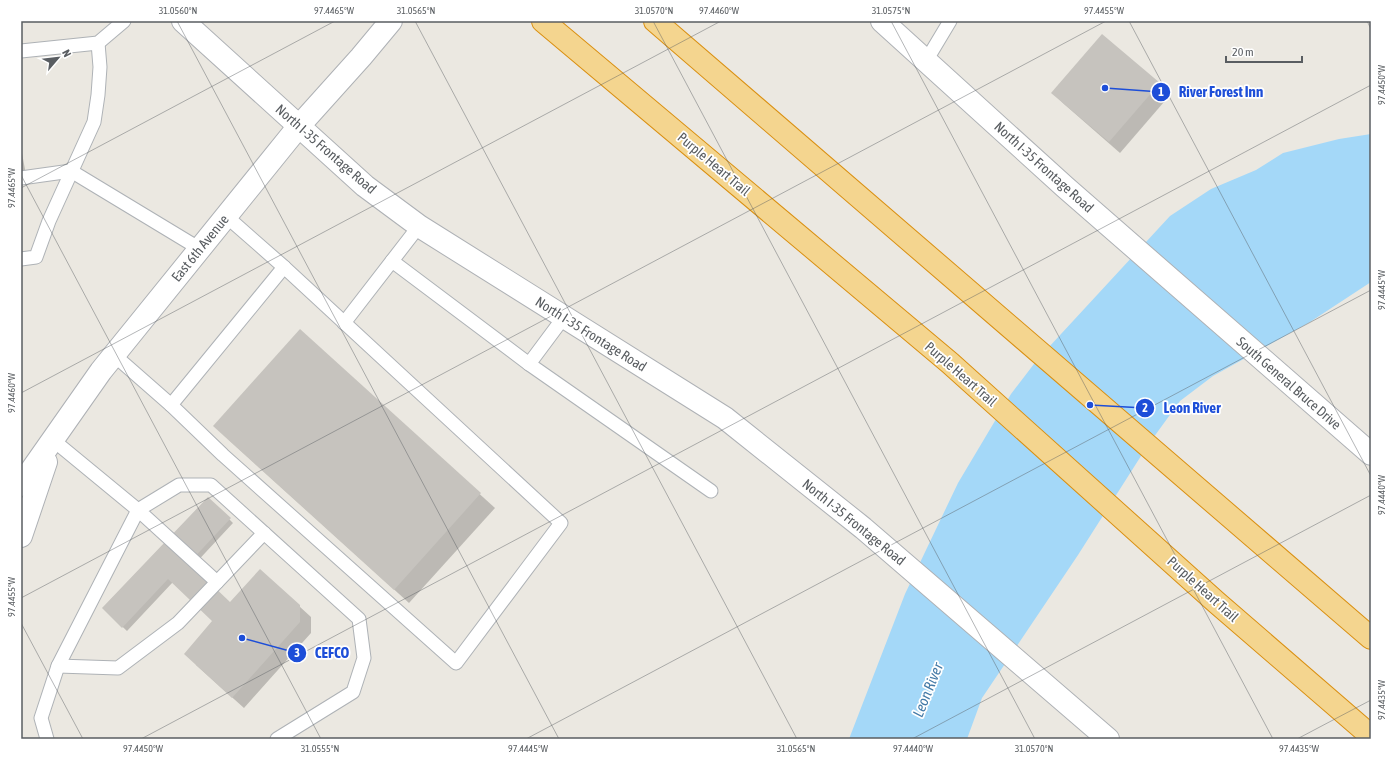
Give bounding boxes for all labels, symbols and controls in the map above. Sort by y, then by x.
text: 31.0560°N [159,5,197,16]
text: 97.4465°W [314,5,355,16]
text: 31.0565°N [397,5,435,16]
text: 31.0570°N [635,5,673,16]
text: 97.4460°W [699,5,740,16]
text: 31.0575°N [872,5,910,16]
text: 97.4455°W [1084,5,1125,16]
north arrow [38,38,78,78]
scale bar [1226,38,1302,64]
text: 20 m [1232,45,1254,59]
text: N [60,48,74,59]
text: 97.4450°W [1376,64,1387,105]
callout: River Forest Inn [1151,78,1271,105]
text: River Forest Inn [1179,83,1263,100]
text: 1 [1158,85,1164,99]
street label: North I-35 Frontage Road [272,101,380,197]
street label: North I-35 Frontage Road [991,118,1097,216]
street label: Purple Heart Trail [674,129,754,199]
text: 97.4465°W [6,167,17,208]
street label: East 6th Avenue [168,211,232,285]
text: 97.4445°W [1376,269,1387,310]
street label: North I-35 Frontage Road [533,293,649,375]
street label: South General Bruce Drive [1234,333,1344,433]
street label: Purple Heart Trail [922,339,1000,410]
text: 97.4460°W [6,372,17,413]
callout: Leon River [1135,394,1229,421]
text: Leon River [1163,399,1221,416]
text: 2 [1142,401,1148,415]
text: 97.4440°W [1376,474,1387,515]
street label: North I-35 Frontage Road [799,476,909,568]
street label: Purple Heart Trail [1164,553,1242,625]
text: 97.4455°W [6,576,17,617]
callout: CEFCO [287,640,357,667]
text: CEFCO [315,644,349,661]
text: 3 [294,646,300,660]
water label: Leon River [909,660,946,719]
text: 97.4435°W [1376,679,1387,720]
text: 97.4450°W [123,743,164,754]
text: 31.0555°N [301,743,339,754]
text: 97.4445°W [508,743,549,754]
text: 31.0565°N [777,743,815,754]
text: 97.4440°W [893,743,934,754]
text: 31.0570°N [1015,743,1053,754]
text: 97.4435°W [1279,743,1320,754]

